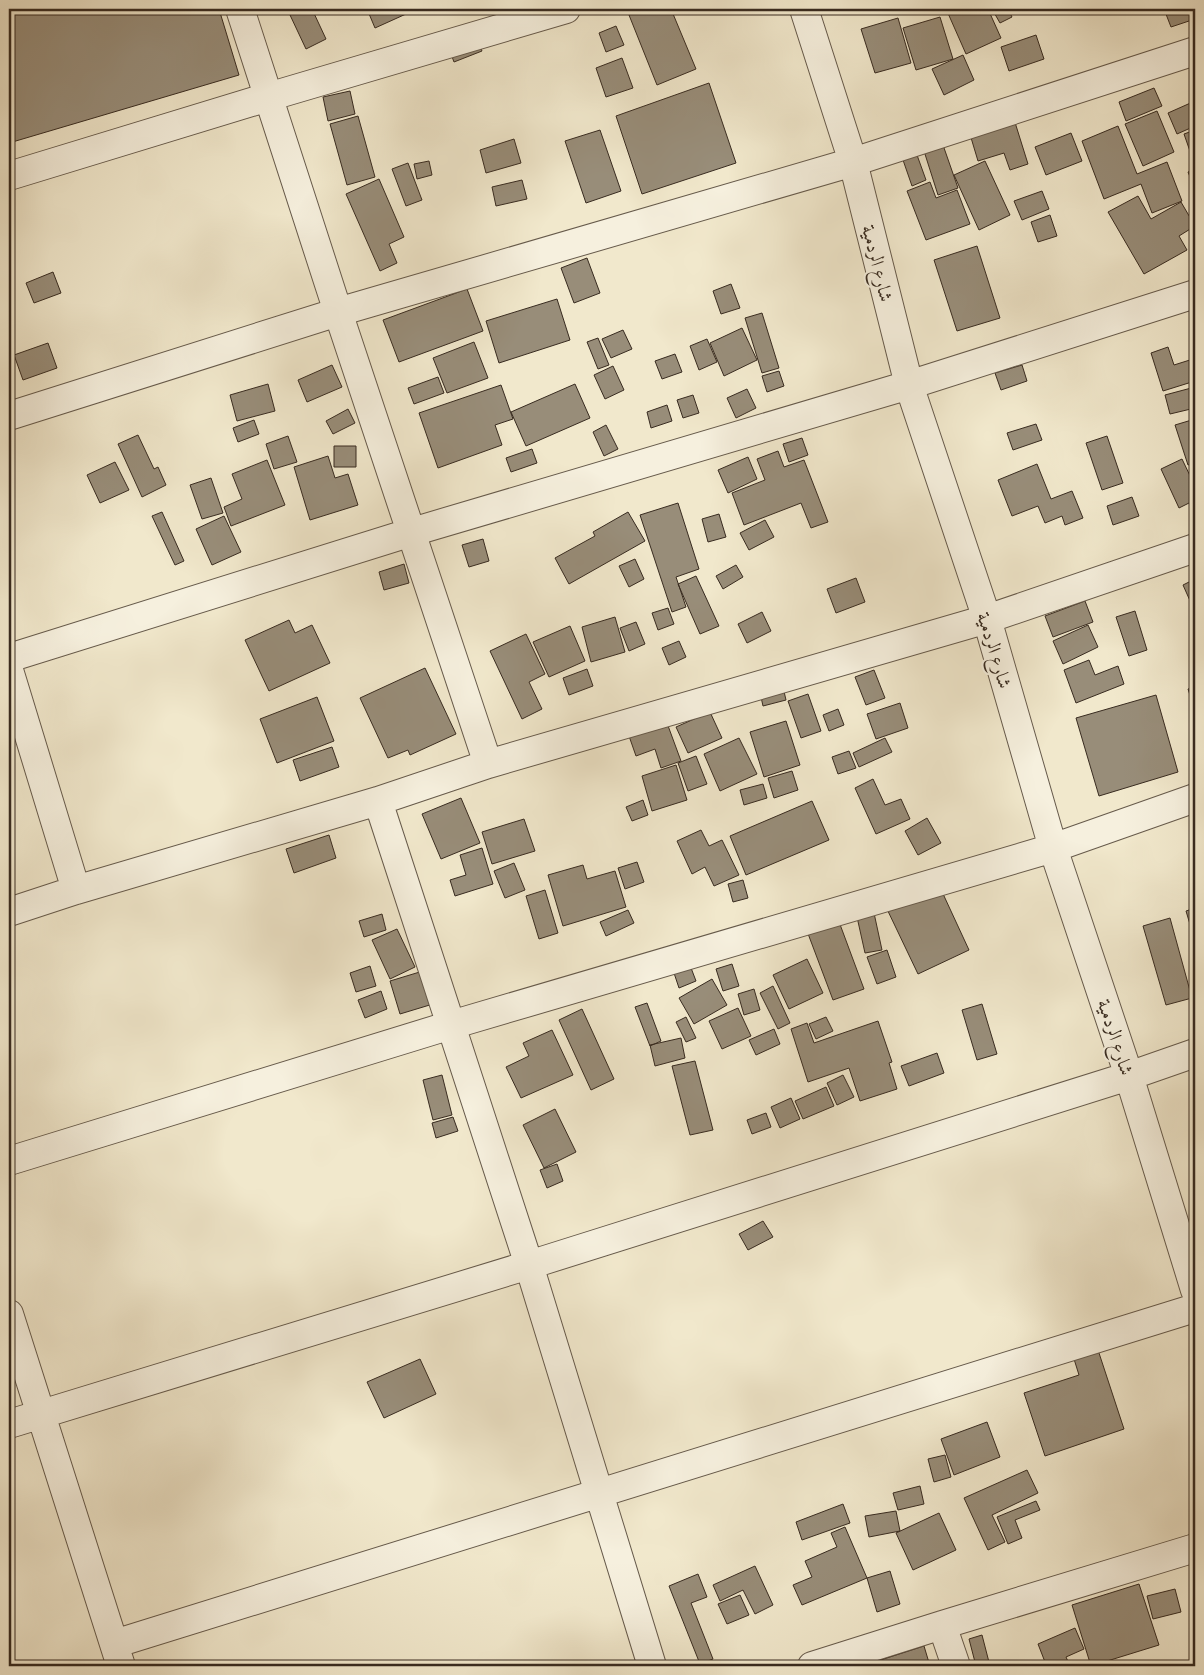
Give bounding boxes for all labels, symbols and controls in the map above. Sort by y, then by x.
street label: شارع الردمية [853,222,898,305]
street label: شارع الردمية [968,609,1017,692]
street label: شارع الردمية [1089,996,1139,1079]

